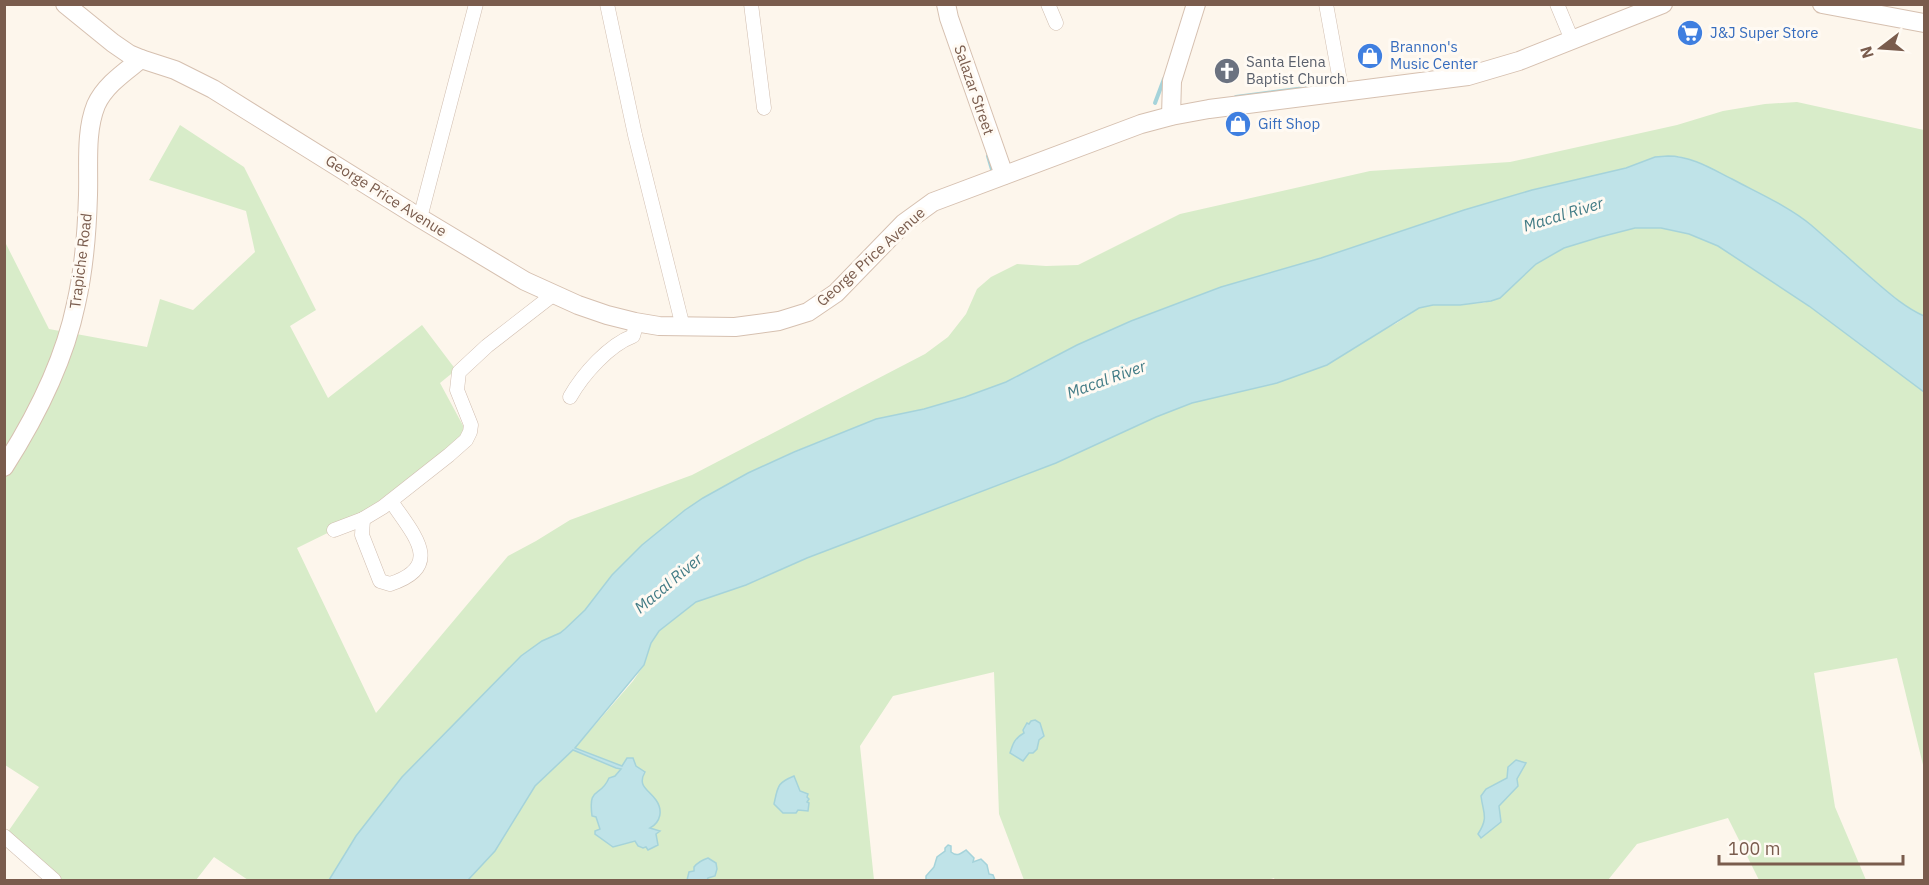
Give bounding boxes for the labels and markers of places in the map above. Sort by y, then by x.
supermarket icon: J&J Super Store [1675,18,1705,48]
place label: J&J Super Store [1710,23,1818,42]
place label: Brannon's Music Center [1390,37,1478,73]
shop icon: Brannon's Music Center [1355,41,1385,71]
place label: Santa Elena Baptist Church [1246,52,1345,88]
church icon: Santa Elena Baptist Church [1212,56,1242,86]
shop icon: Gift Shop [1223,109,1253,139]
place label: Gift Shop [1258,114,1320,133]

